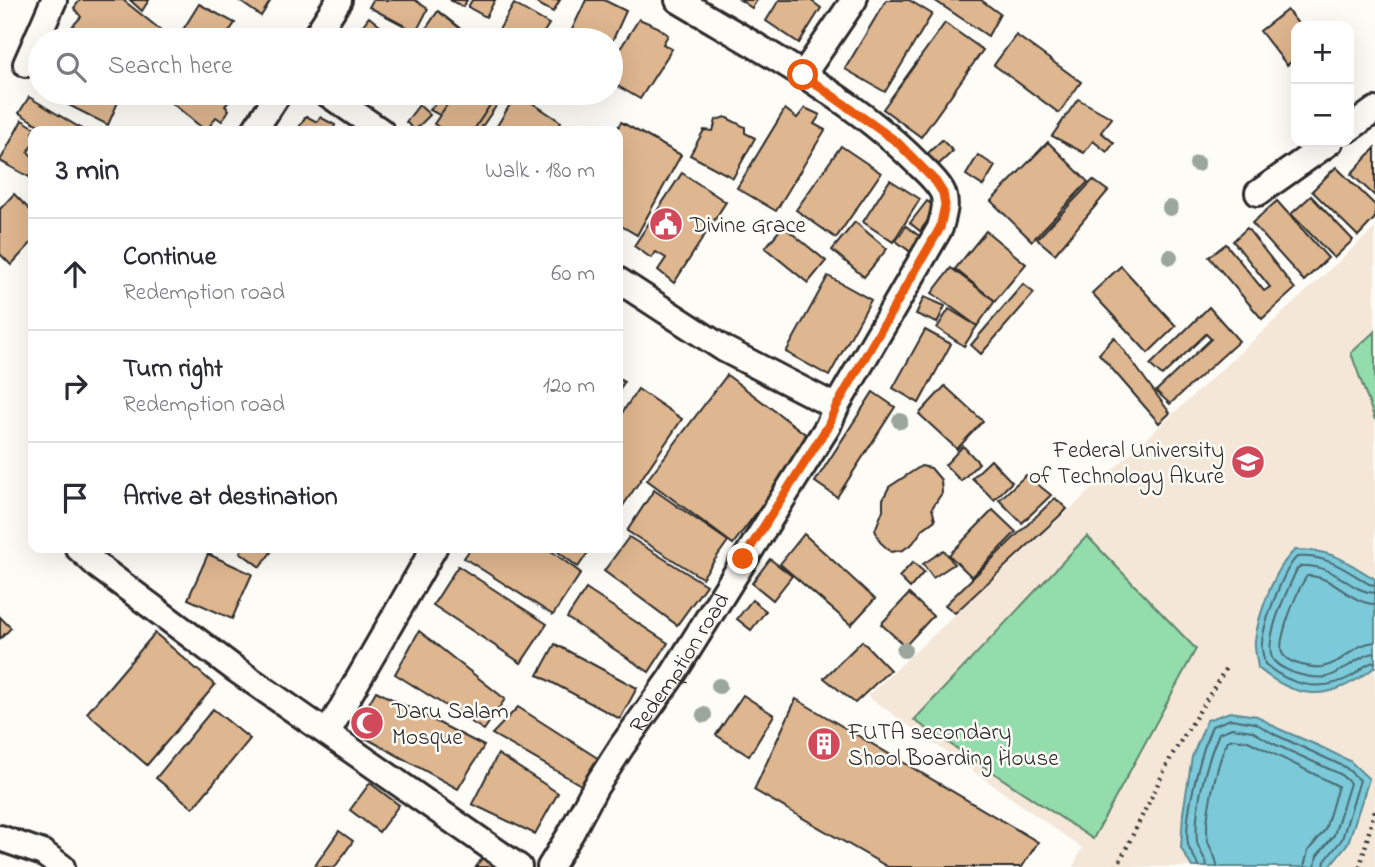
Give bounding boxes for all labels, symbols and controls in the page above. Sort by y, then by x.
map controls [1291,21,1354,147]
button: + [1291,21,1354,84]
search box [28,28,623,105]
icon: search [52,48,90,86]
text: Search here [108,48,233,86]
route start [787,59,818,90]
button: − [1291,84,1354,147]
text: 3 min [56,150,119,194]
text: Walk · 180 m [485,155,595,188]
public building icon: Divine Grace [647,205,685,243]
place label: Divine Grace [689,210,807,243]
text: Continue [123,239,216,277]
icon: ahead [56,255,94,293]
text: 60 m [551,258,595,291]
text: Redemption road [123,277,285,310]
text: Turn right [123,351,223,389]
icon: right [56,367,94,405]
text: 120 m [543,370,595,403]
text: Redemption road [123,389,285,422]
place label: Federal University of Technology Akure [1029,435,1225,496]
school or university icon: Federal University of Technology Akure [1229,443,1267,481]
icon: arrive [56,479,94,517]
text: Arrive at destination [123,479,338,517]
route end [727,543,758,574]
street label: Redemption road [622,587,739,741]
place label: Daru Salam Mosque [391,696,509,755]
mosque icon: Daru Salam Mosque [348,704,386,742]
place label: FUTA secondary Shool Boarding House [847,717,1059,777]
building icon: FUTA secondary Shool Boarding House [805,725,843,763]

